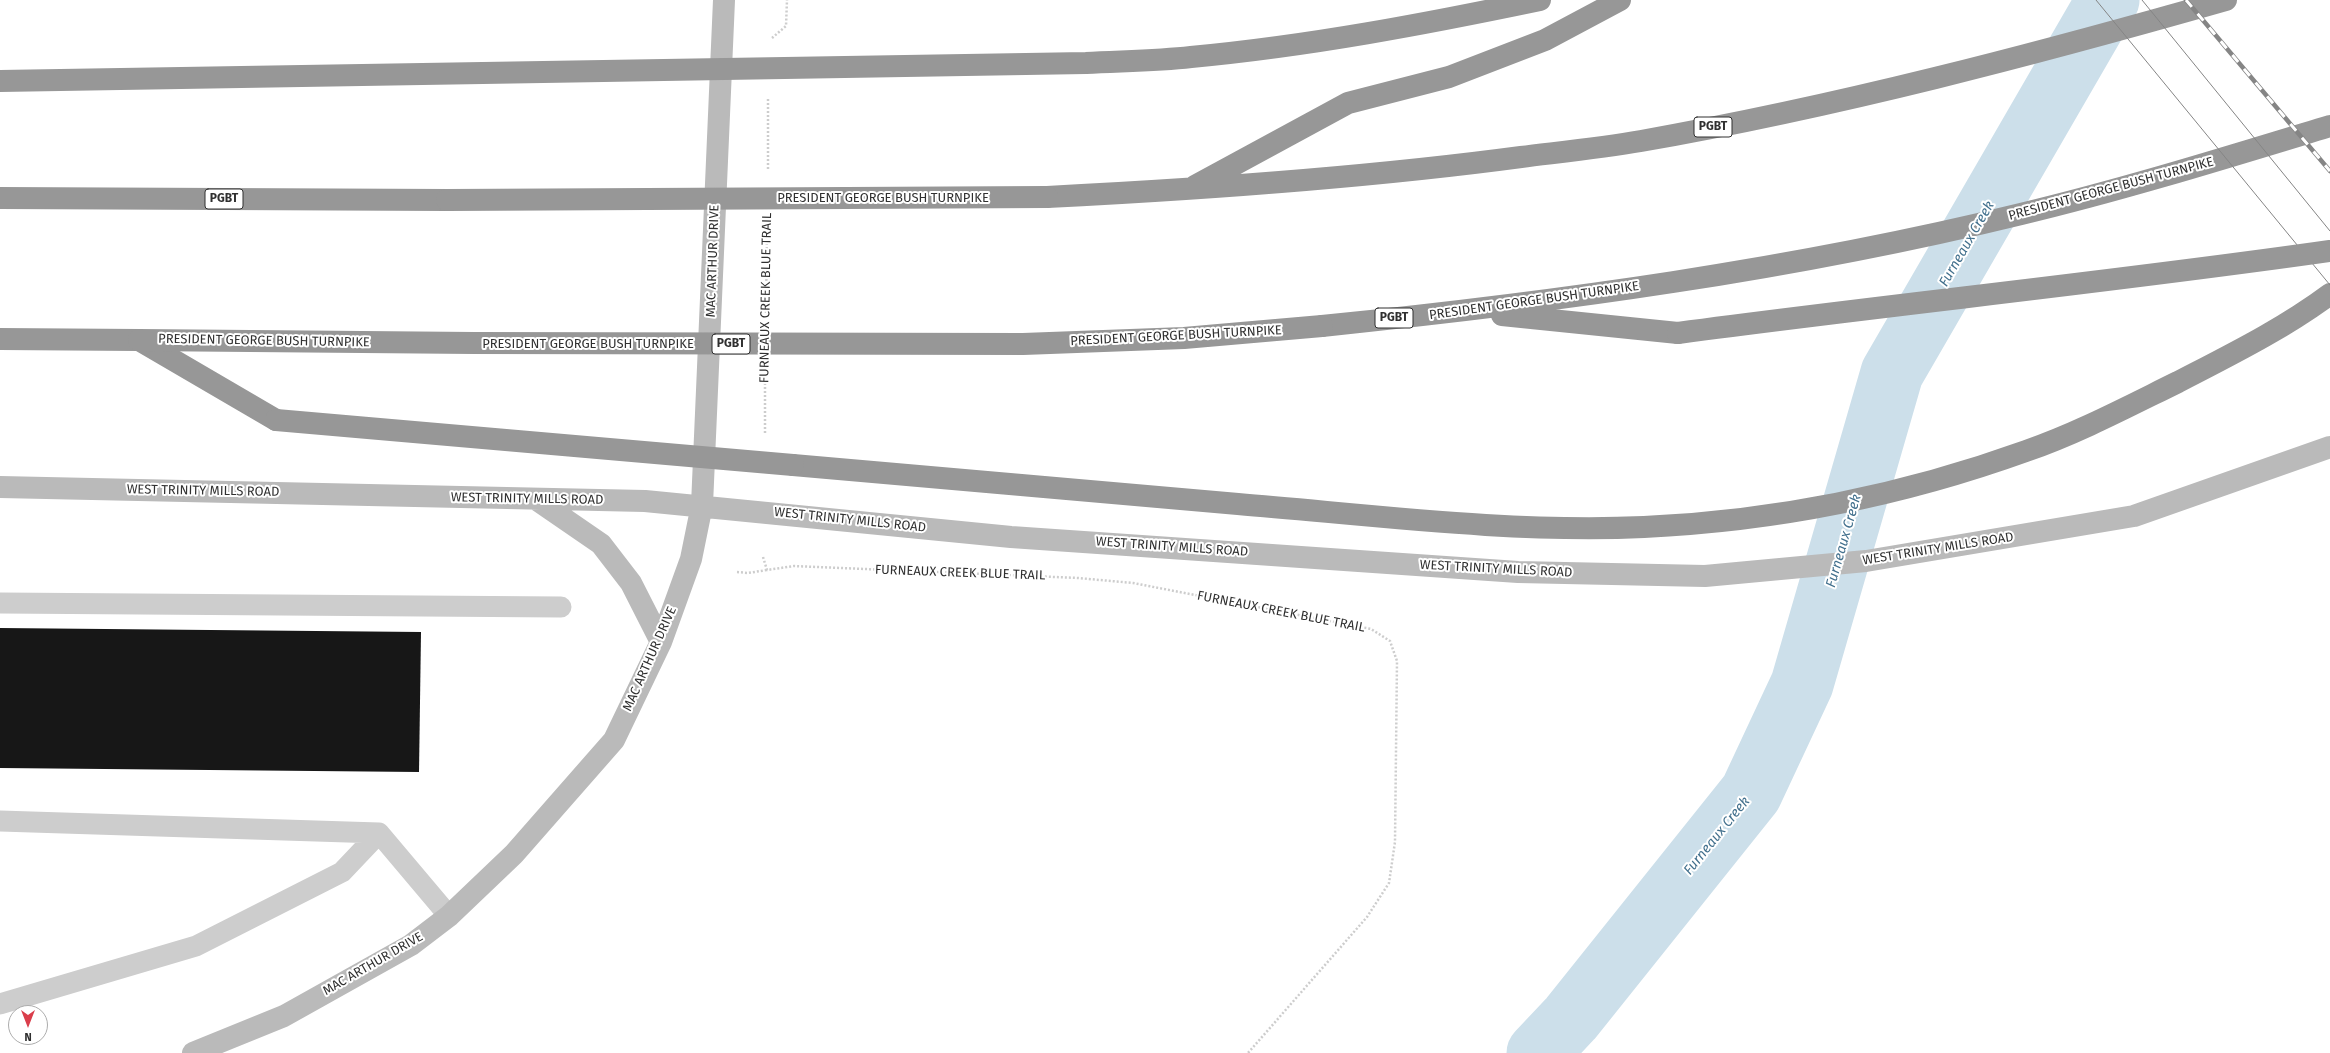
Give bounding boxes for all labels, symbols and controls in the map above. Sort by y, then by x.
road number: PGBT [1694,117,1732,137]
street label: PRESIDENT GEORGE BUSH TURNPIKE [2007,154,2215,224]
road number: PGBT [205,189,243,209]
street label: PRESIDENT GEORGE BUSH TURNPIKE [777,190,989,206]
water label: Furneaux Creek [1936,198,1998,290]
street label: MAC ARTHUR DRIVE [703,204,723,318]
street label: FURNEAUX CREEK BLUE TRAIL [757,213,775,383]
street label: PRESIDENT GEORGE BUSH TURNPIKE [1428,279,1640,323]
road number: PGBT [1375,308,1413,328]
street label: PRESIDENT GEORGE BUSH TURNPIKE [1070,323,1282,349]
street label: PRESIDENT GEORGE BUSH TURNPIKE [158,331,370,351]
road number: PGBT [712,334,750,354]
street label: PRESIDENT GEORGE BUSH TURNPIKE [482,336,694,352]
street label: WEST TRINITY MILLS ROAD [127,482,279,500]
street label: WEST TRINITY MILLS ROAD [451,490,603,508]
water label: Furneaux Creek [1823,493,1865,589]
street label: WEST TRINITY MILLS ROAD [773,504,927,536]
street label: WEST TRINITY MILLS ROAD [1861,529,2015,569]
street label: WEST TRINITY MILLS ROAD [1095,534,1249,560]
street label: WEST TRINITY MILLS ROAD [1419,557,1573,581]
street label: FURNEAUX CREEK BLUE TRAIL [874,562,1046,584]
street label: FURNEAUX CREEK BLUE TRAIL [1196,588,1366,636]
street label: MAC ARTHUR DRIVE [620,604,680,714]
water label: Furneaux Creek [1680,793,1754,879]
street label: MAC ARTHUR DRIVE [320,929,426,999]
north arrow [8,1005,48,1045]
text: N [24,1030,32,1043]

